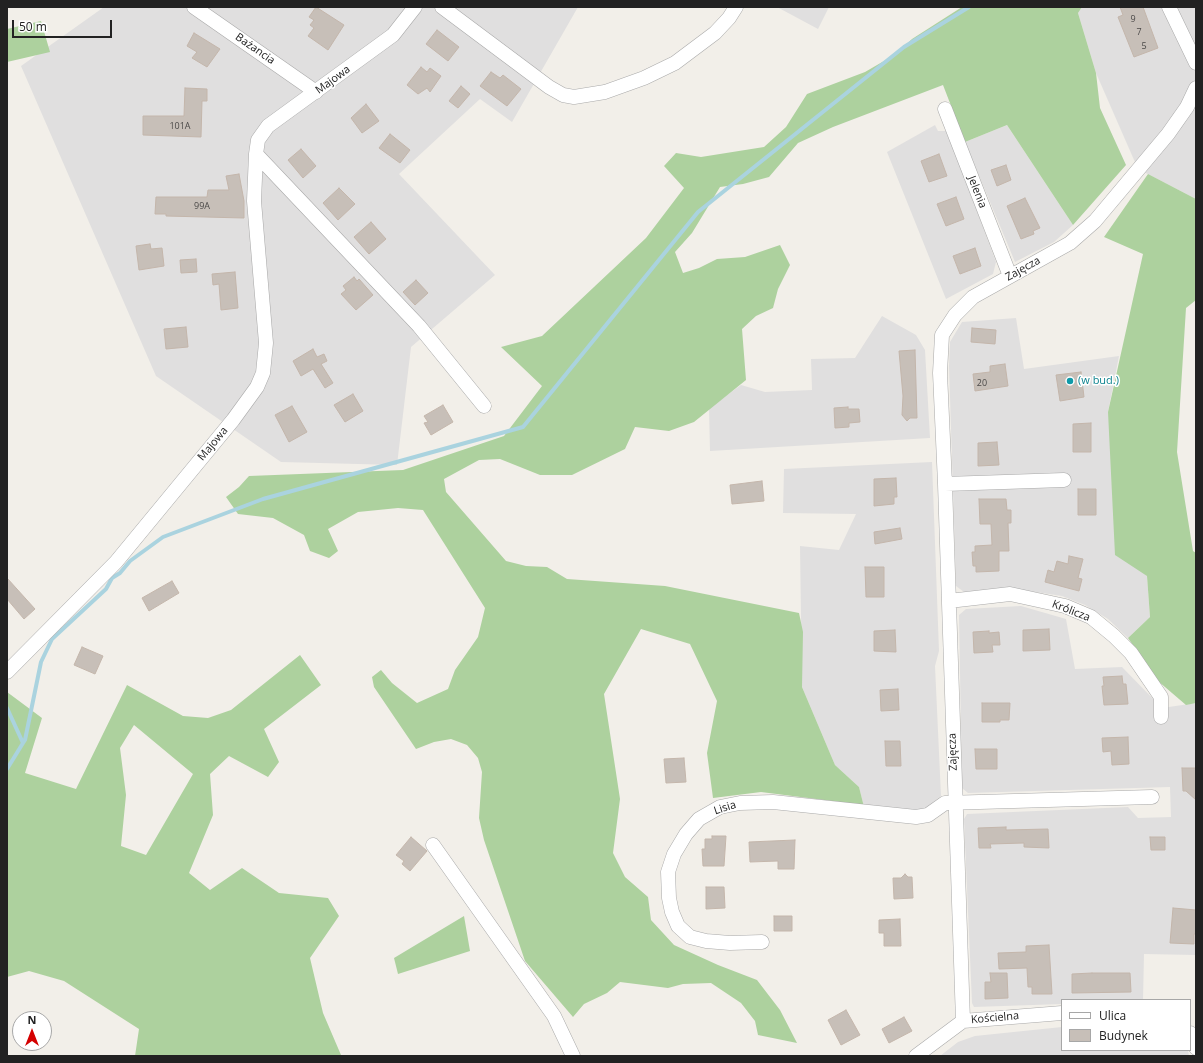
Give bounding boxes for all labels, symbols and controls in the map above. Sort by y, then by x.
scale bar [14,12,114,38]
house number: 9 [1130,14,1136,24]
text: 50 m [19,18,47,35]
house number: 7 [1136,27,1142,37]
street label: Bażancia [233,31,277,67]
house number: 5 [1141,41,1147,51]
street label: Majowa [313,63,353,97]
house number: 101A [169,121,191,131]
street label: Jelenia [965,174,989,210]
house number: 99A [194,201,210,211]
street label: Zajęcza [1003,254,1043,284]
place label: (w bud.) [1078,374,1119,388]
marker: (w bud.) [1065,376,1075,386]
house number: 20 [977,378,987,388]
street label: Majowa [195,424,231,464]
street label: Królicza [1050,598,1092,624]
street label: Zajęcza [946,733,960,771]
street label: Lisia [712,798,738,818]
legend [1061,999,1191,1051]
text: Ulica [1099,1007,1126,1024]
street label: Kościelna [970,1009,1020,1027]
north arrow [12,1011,52,1051]
text: N [28,1012,36,1027]
text: Budynek [1099,1027,1148,1044]

